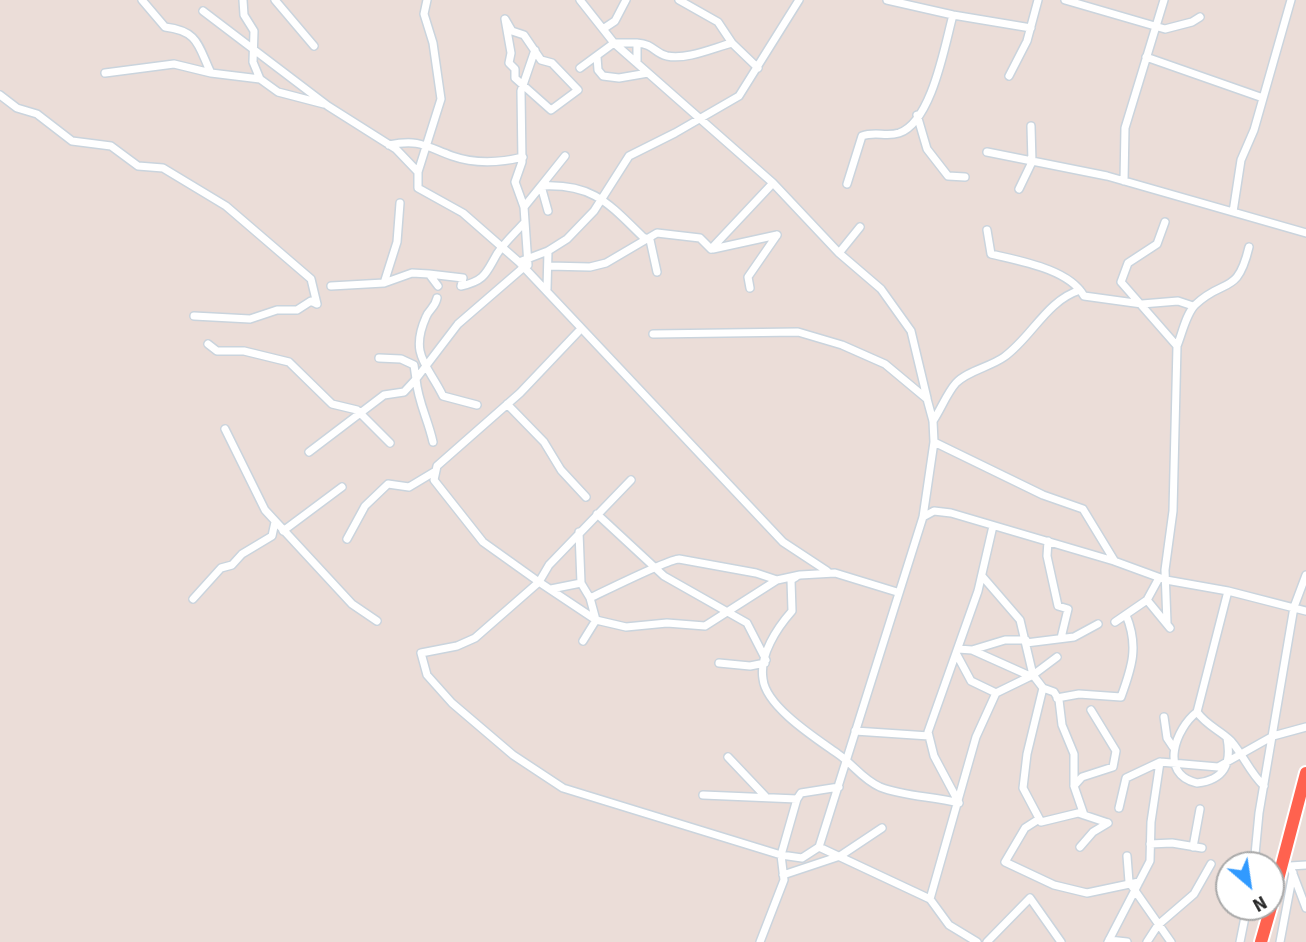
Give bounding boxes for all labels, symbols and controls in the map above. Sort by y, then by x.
north arrow [1215,851,1285,921]
text: N [1247,888,1272,918]

